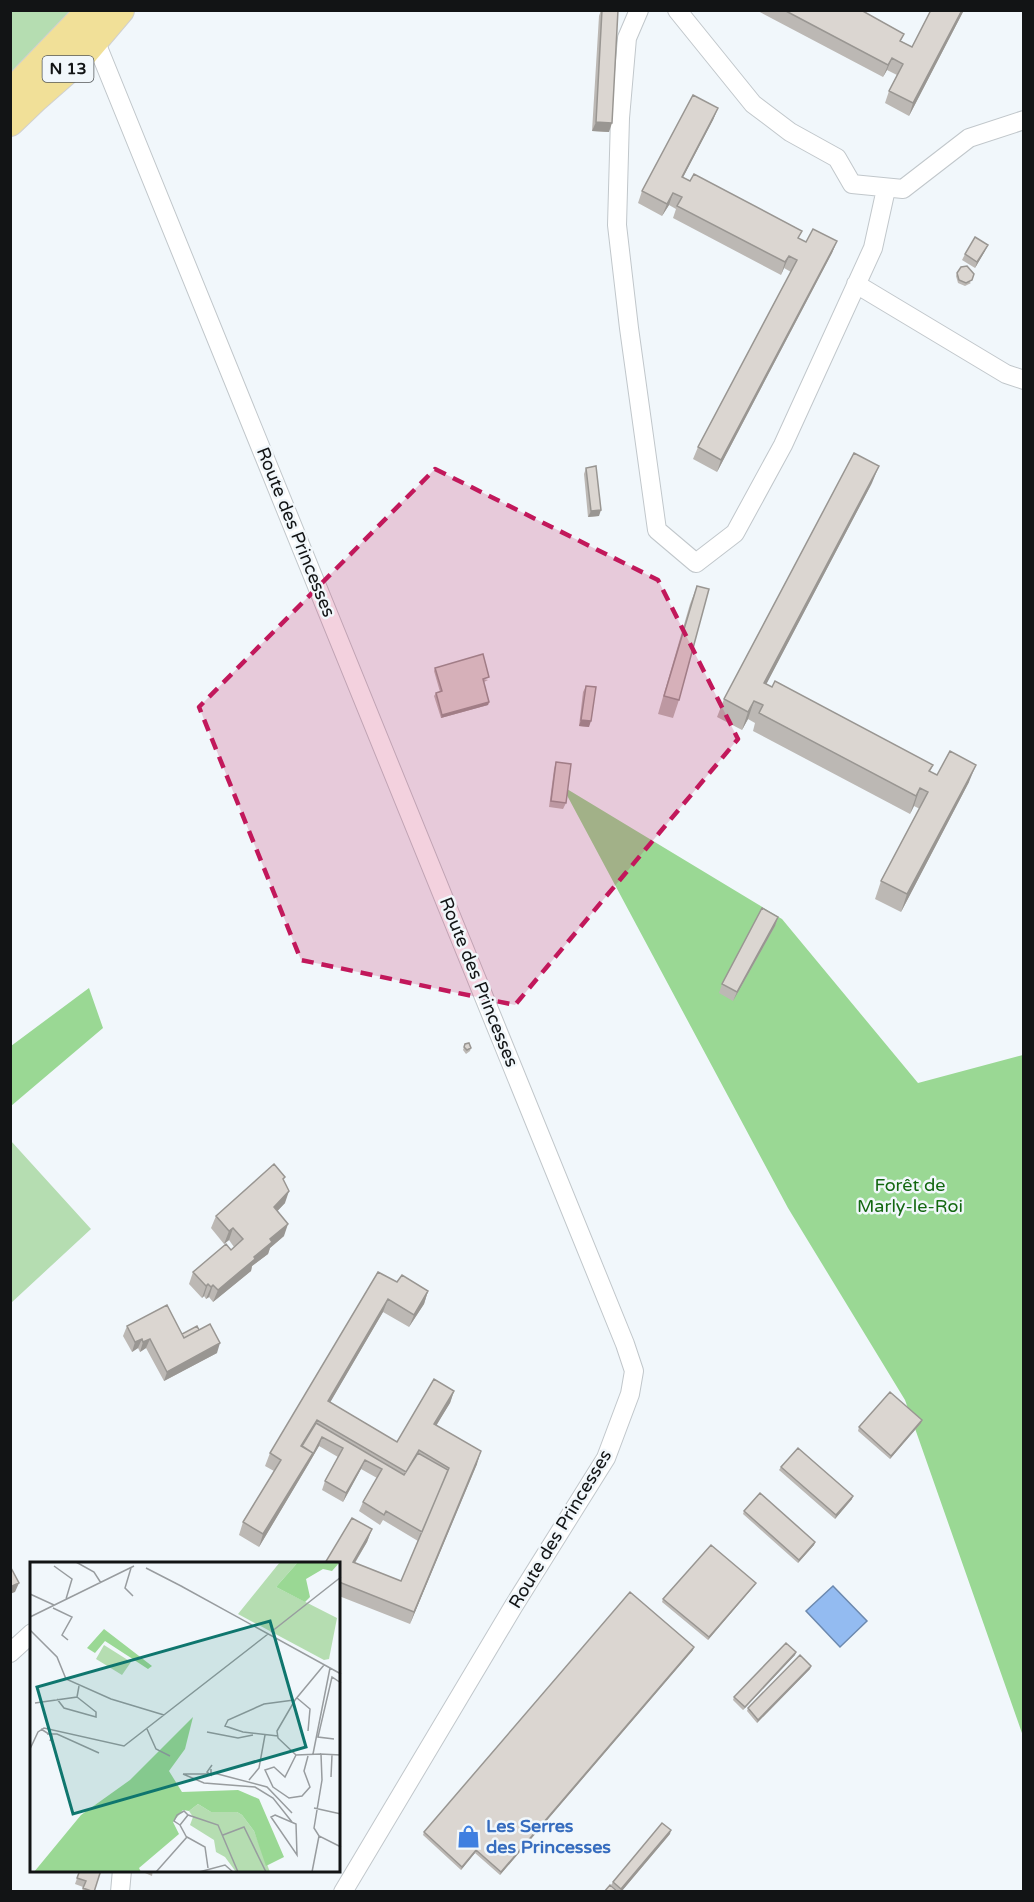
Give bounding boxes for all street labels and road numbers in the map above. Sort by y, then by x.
road number: N 13 [42,56,94,82]
street label: Route des Princesses [252,444,340,620]
street label: Route des Princesses [435,894,523,1070]
street label: Route des Princesses [504,1446,616,1612]

